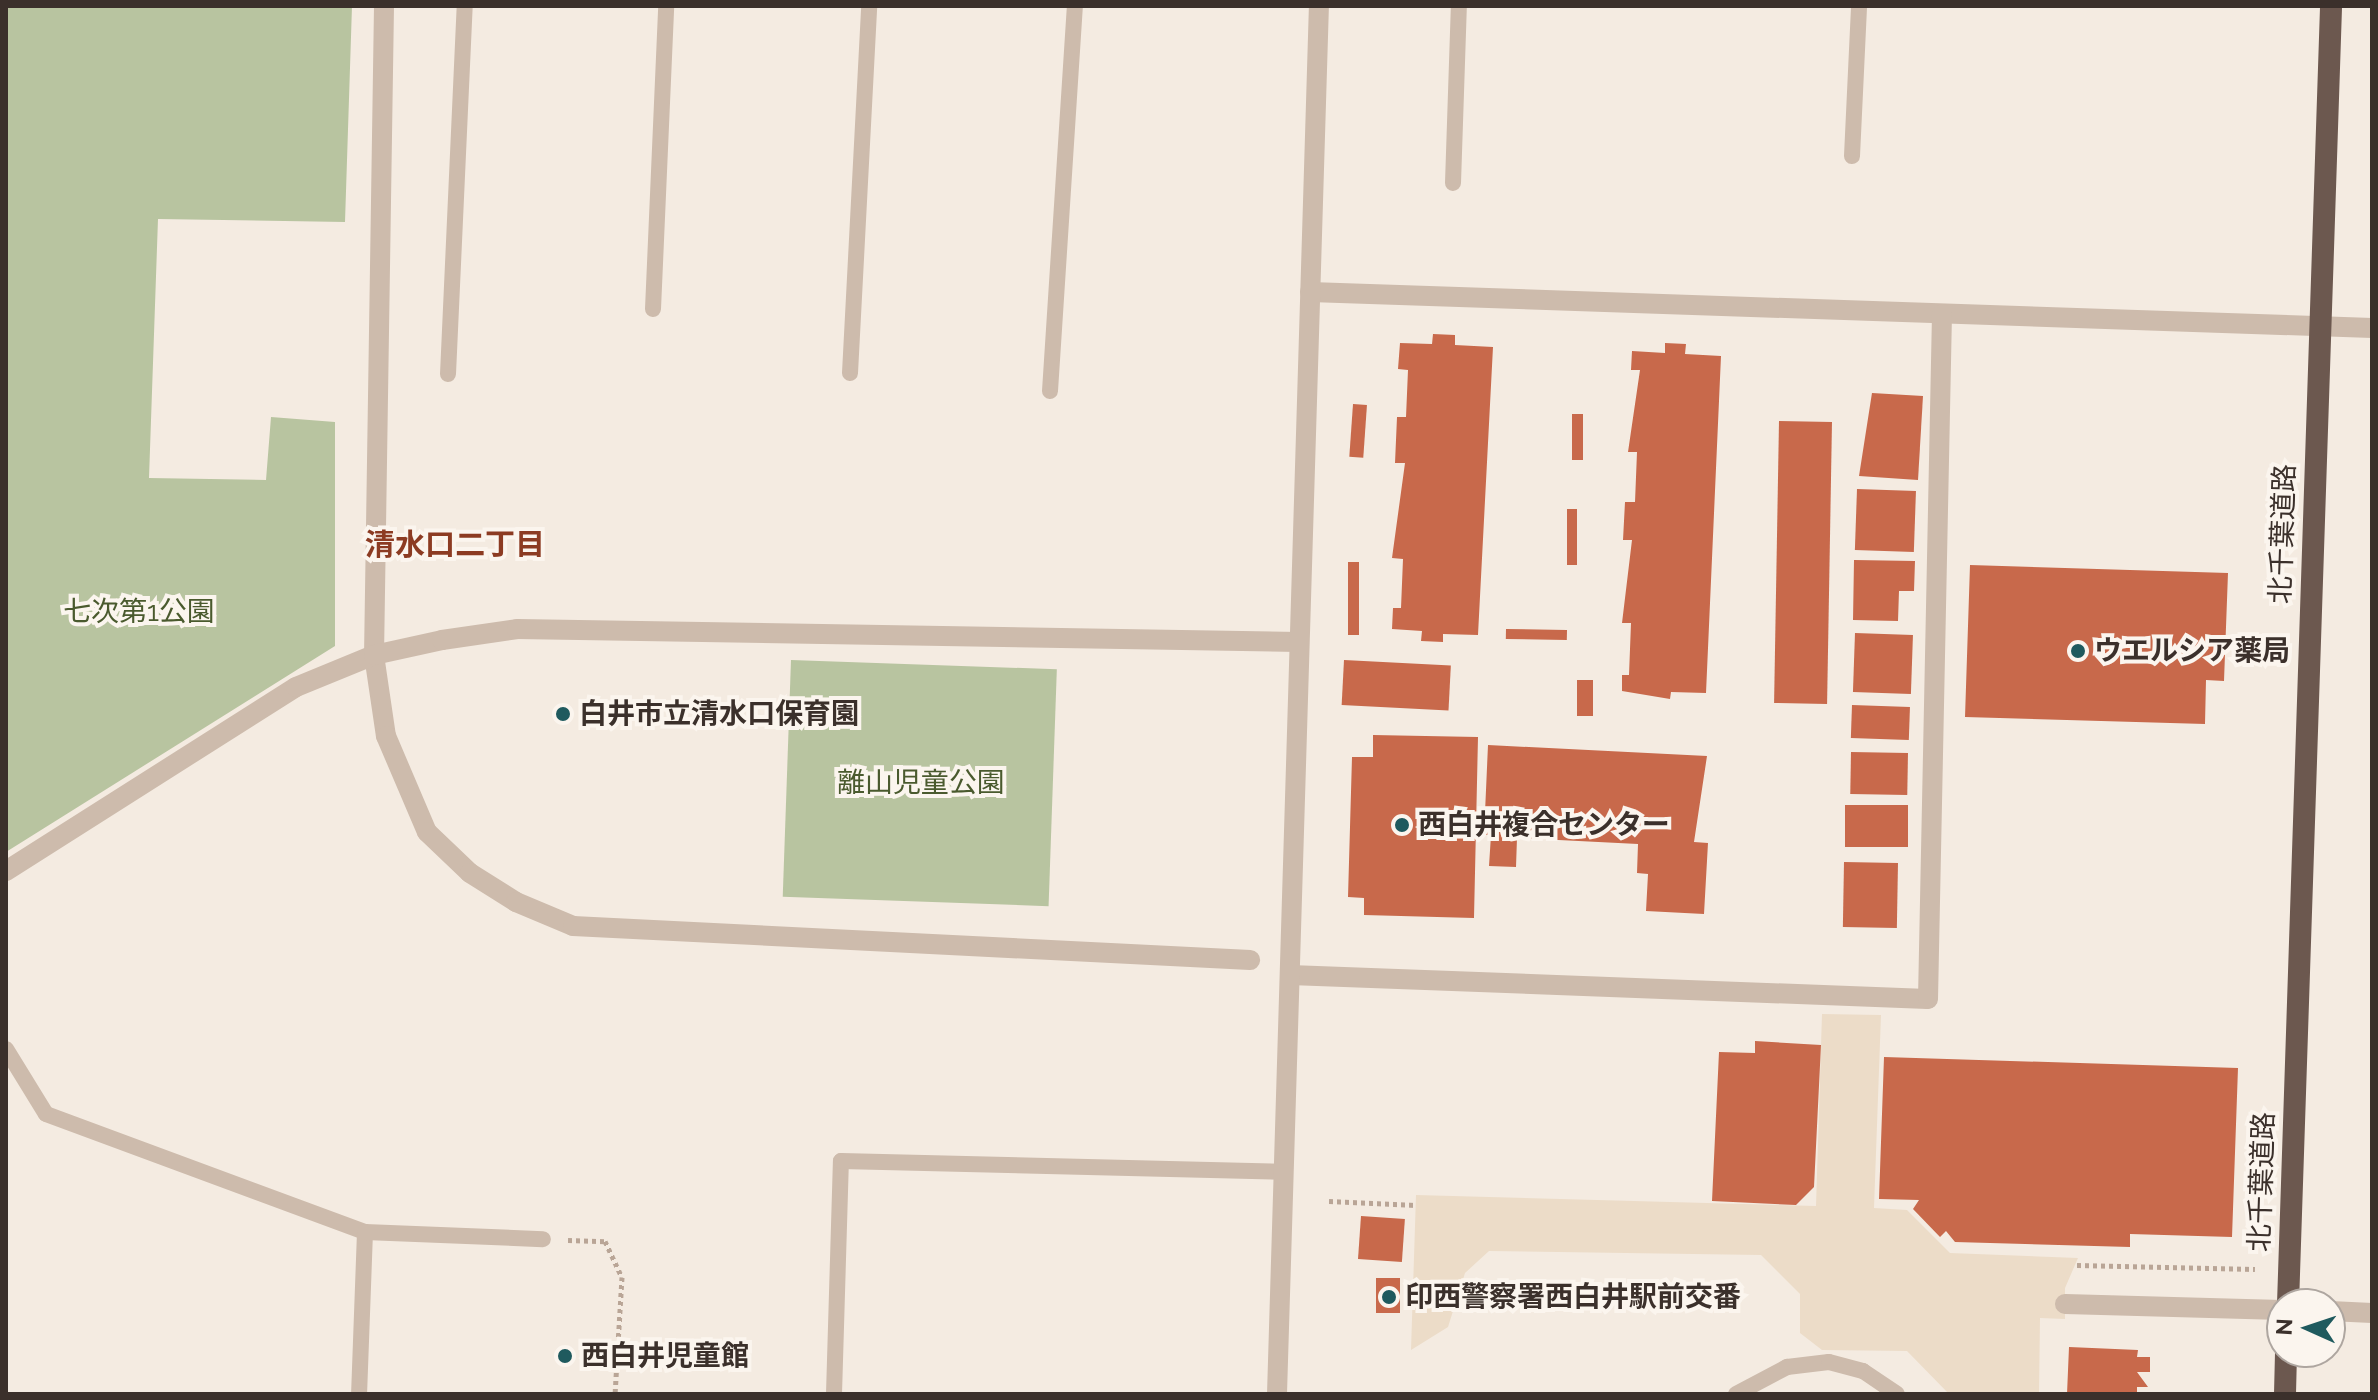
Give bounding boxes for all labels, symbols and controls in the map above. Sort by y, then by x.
street label: 北千葉道路 [2264,463,2302,605]
district label: 清水口二丁目 [365,527,545,563]
park label: 七次第1公園 [63,595,215,629]
place label: ウエルシア薬局 [2094,634,2290,668]
marker: ウエルシア薬局 [2069,642,2087,660]
place label: 白井市立清水口保育園 [579,697,859,731]
marker: 白井市立清水口保育園 [554,705,572,723]
park label: 離山児童公園 [837,766,1005,800]
place label: 西白井複合センター [1418,808,1670,842]
marker: 西白井複合センター [1393,816,1411,834]
street label: 北千葉道路 [2243,1111,2281,1253]
place label: 印西警察署西白井駅前交番 [1405,1280,1741,1314]
marker: 印西警察署西白井駅前交番 [1380,1288,1398,1306]
north arrow [2266,1288,2346,1368]
text: N [2271,1318,2297,1336]
place label: 西白井児童館 [581,1339,749,1373]
marker: 西白井児童館 [556,1347,574,1365]

